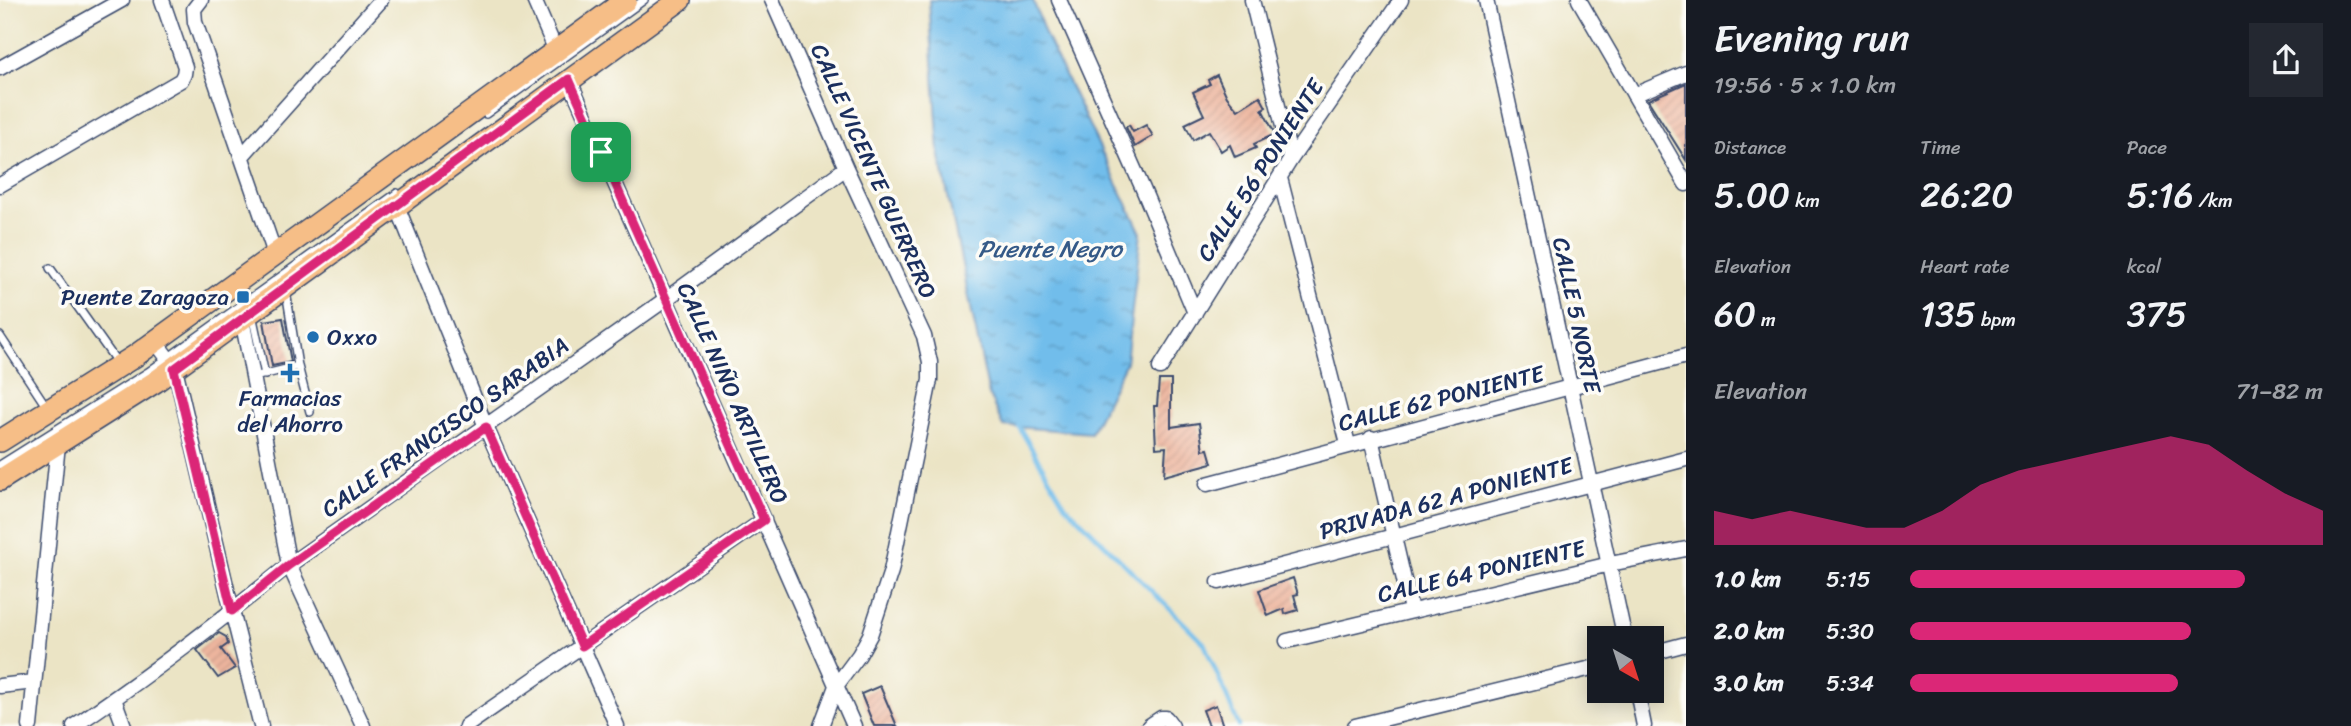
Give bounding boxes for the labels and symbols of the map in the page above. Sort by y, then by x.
street label: CALLE VICENTE GUERRERO [799,37,948,306]
street label: CALLE 56 PONIENTE [1186,70,1336,270]
pin [571,122,631,182]
water label: Puente Negro [978,228,1124,270]
street label: CALLE 5 NORTE [1540,233,1613,398]
street label: CALLE NIÑO ARTILLERO [665,276,800,511]
place label: Puente Zaragoza [61,277,229,318]
marker: Puente Zaragoza [235,289,251,305]
place label: Oxxo [327,317,377,358]
street label: CALLE FRANCISCO SARABIA [313,326,578,529]
marker: Oxxo [305,329,321,345]
street label: CALLE 62 PONIENTE [1334,353,1549,444]
marker: Farmacias del Ahorro [282,365,298,381]
place label: Farmacias del Ahorro [237,378,343,445]
street label: PRIVADA 62 A PONIENTE [1315,445,1578,552]
street label: CALLE 64 PONIENTE [1373,527,1590,615]
north arrow [1587,626,1664,704]

